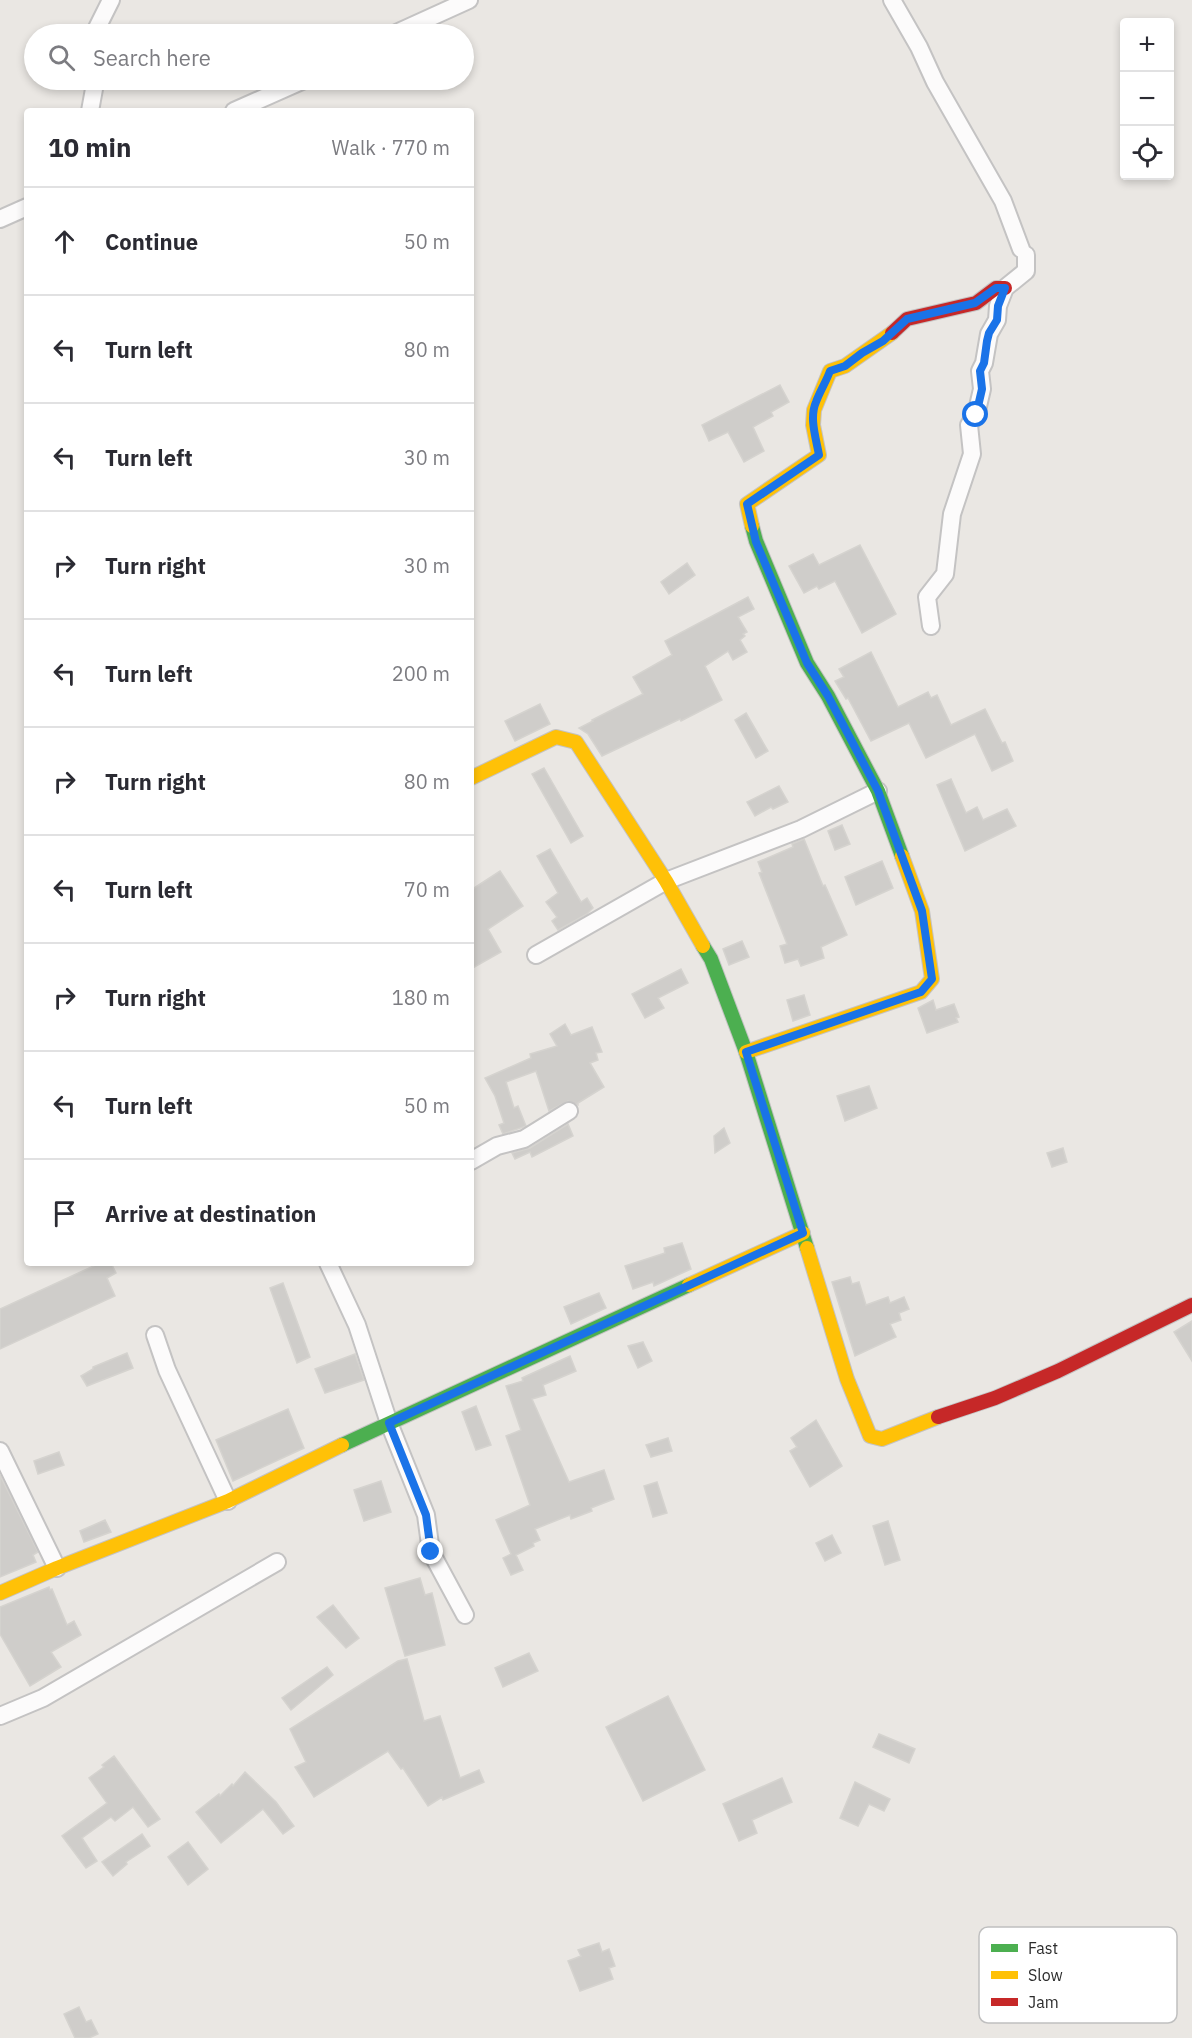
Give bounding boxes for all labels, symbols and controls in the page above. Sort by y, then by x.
map controls [1120,18,1174,180]
button: + [1120,18,1174,72]
search box [24,24,474,90]
icon: search [45,41,78,74]
text: Search here [93,43,211,72]
button: − [1120,72,1174,126]
button: locate [1120,126,1174,180]
text: 10 min [48,130,132,164]
text: Walk · 770 m [332,134,450,161]
icon: ahead [48,225,81,258]
text: Continue [105,227,198,256]
text: 50 m [404,228,450,255]
icon: left [48,333,81,366]
text: Turn left [105,335,193,364]
text: 80 m [404,336,450,363]
route start [962,401,988,427]
icon: left [48,441,81,474]
text: Turn left [105,443,193,472]
text: 30 m [404,444,450,471]
icon: right [48,549,81,582]
text: Turn right [105,551,206,580]
text: 30 m [404,552,450,579]
icon: left [48,657,81,690]
text: Turn left [105,659,193,688]
text: 200 m [392,660,450,687]
icon: right [48,765,81,798]
text: Turn right [105,767,206,796]
text: 80 m [404,768,450,795]
icon: left [48,873,81,906]
text: Turn left [105,875,193,904]
text: 70 m [404,876,450,903]
icon: right [48,981,81,1014]
text: Turn right [105,983,206,1012]
text: 180 m [392,984,450,1011]
icon: left [48,1089,81,1122]
text: Turn left [105,1091,193,1120]
text: 50 m [404,1092,450,1119]
icon: arrive [48,1197,81,1230]
text: Arrive at destination [105,1199,316,1228]
route end [417,1538,443,1564]
legend [979,1927,1177,2023]
text: Fast [1028,1938,1058,1958]
text: Slow [1028,1965,1063,1985]
text: Jam [1028,1992,1059,2012]

